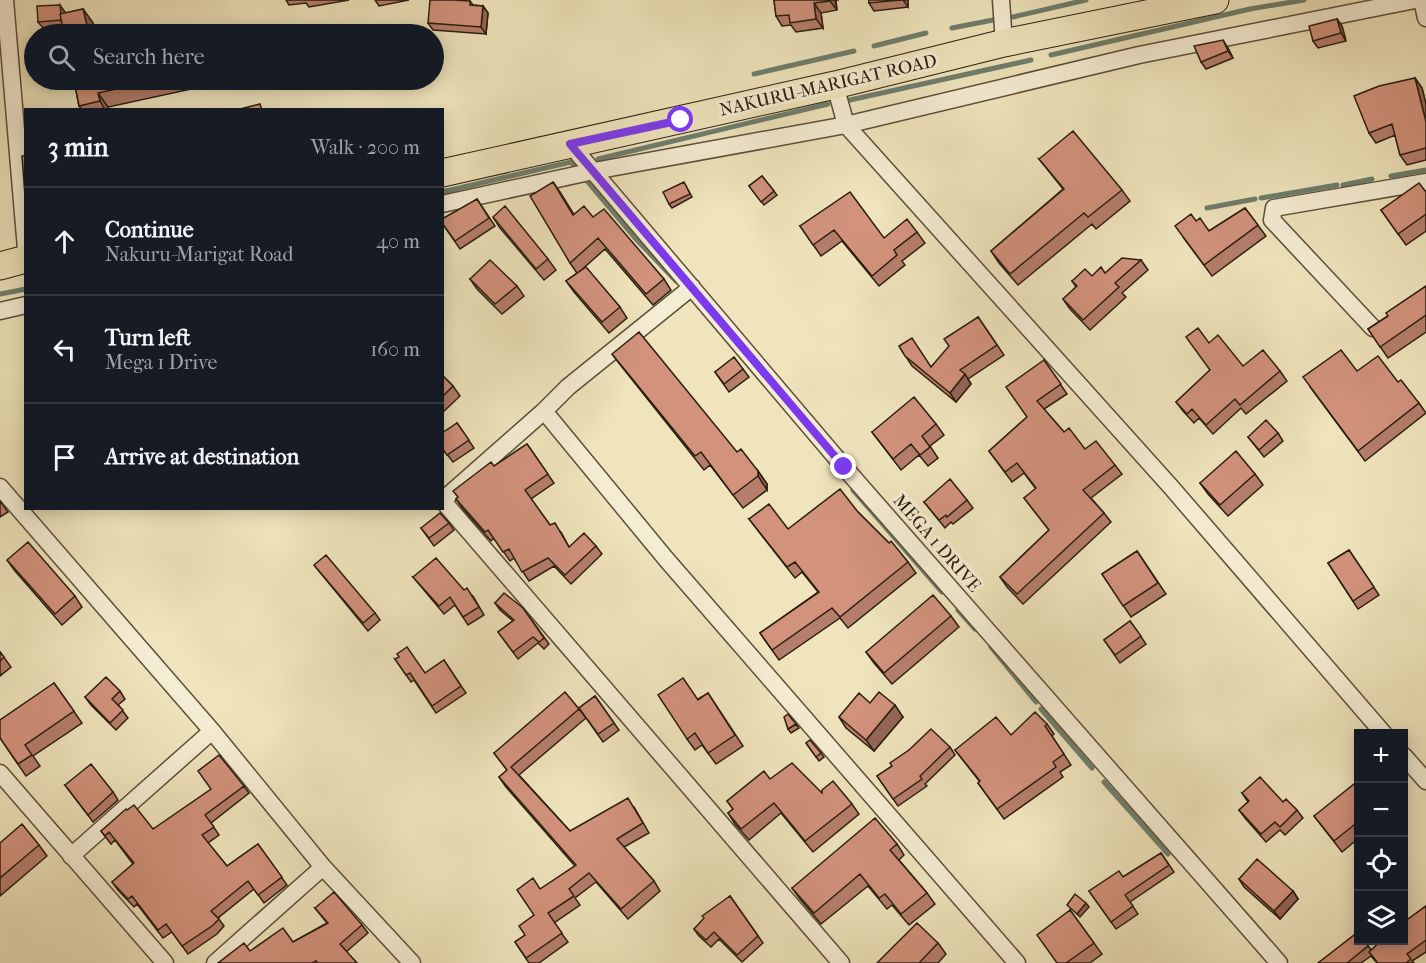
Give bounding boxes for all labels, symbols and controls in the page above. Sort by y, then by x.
search box [24,24,444,90]
icon: search [45,41,78,74]
text: Search here [93,44,205,70]
street label: NAKURU-MARIGAT ROAD [717,50,939,121]
route start [667,106,693,132]
text: 3 min [48,132,109,163]
text: Walk · 200 m [311,136,420,159]
text: Continue [105,217,194,243]
icon: ahead [48,225,81,258]
text: 40 m [376,230,420,253]
text: Nakuru-Marigat Road [105,243,293,266]
text: Turn left [105,325,191,351]
icon: left [48,333,81,366]
text: 160 m [370,338,420,361]
text: Mega 1 Drive [105,351,217,374]
icon: arrive [48,441,81,474]
text: Arrive at destination [105,444,299,470]
route end [830,453,856,479]
street label: MEGA 1 DRIVE [889,490,985,596]
map controls [1354,729,1408,945]
button: + [1354,729,1408,783]
button: − [1354,783,1408,837]
button: locate [1354,837,1408,891]
button: layers [1354,891,1408,945]

